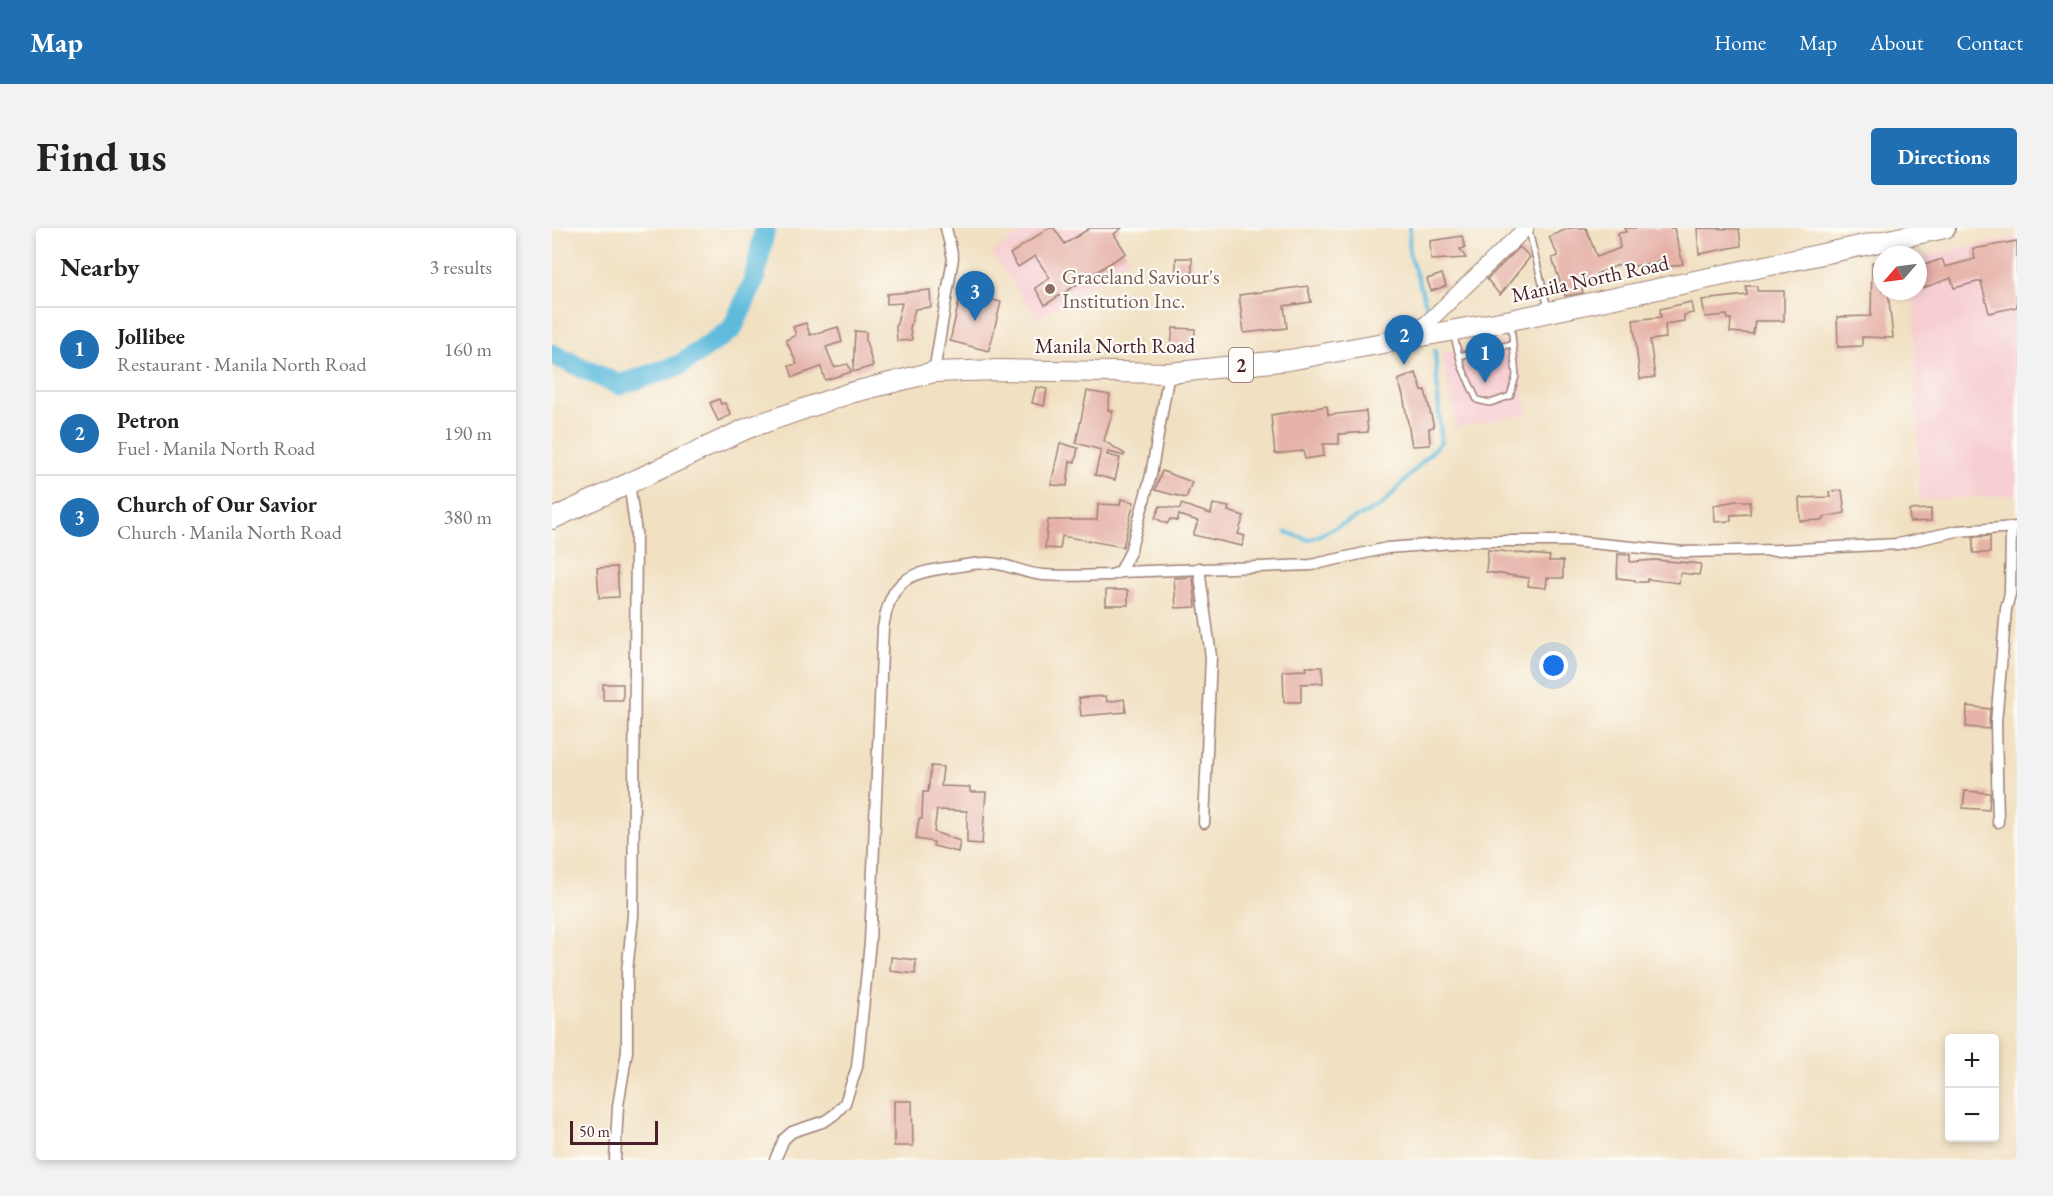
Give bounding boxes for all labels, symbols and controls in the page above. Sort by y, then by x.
text: Map [30,24,83,60]
text: Home [1714,29,1766,56]
text: Map [1799,29,1837,56]
text: About [1870,29,1923,56]
text: Contact [1956,29,2023,56]
button: Directions [1871,128,2017,185]
text: Find us [36,129,167,184]
north arrow [1873,246,1927,300]
street label: Manila North Road [1509,249,1671,308]
text: Nearby [60,250,140,284]
text: 3 results [429,254,492,280]
place label: Graceland Saviour's Institution Inc. [1062,263,1220,314]
pin: 3 [956,272,994,321]
marker: Graceland Saviour's Institution Inc. [1043,282,1057,296]
pin: 2 [1384,316,1424,365]
text: Jollibee [117,322,185,351]
street label: Manila North Road [1035,332,1196,359]
pin: 1 [1466,334,1504,383]
text: 1 [74,336,85,362]
text: 160 m [444,336,492,362]
road number: 2 [1229,348,1253,382]
text: Restaurant · Manila North Road [117,351,367,377]
text: Petron [117,406,180,435]
text: 2 [74,420,85,446]
text: 190 m [444,420,492,446]
text: Fuel · Manila North Road [117,435,315,461]
text: Church of Our Savior [117,490,317,519]
text: 3 [74,504,85,530]
text: 380 m [444,504,492,530]
text: Church · Manila North Road [117,519,342,545]
your location [1539,651,1568,680]
map controls [1945,1034,1999,1142]
button: + [1945,1034,1999,1088]
button: − [1945,1088,1999,1142]
scale bar [570,1118,658,1146]
text: 50 m [579,1121,610,1142]

